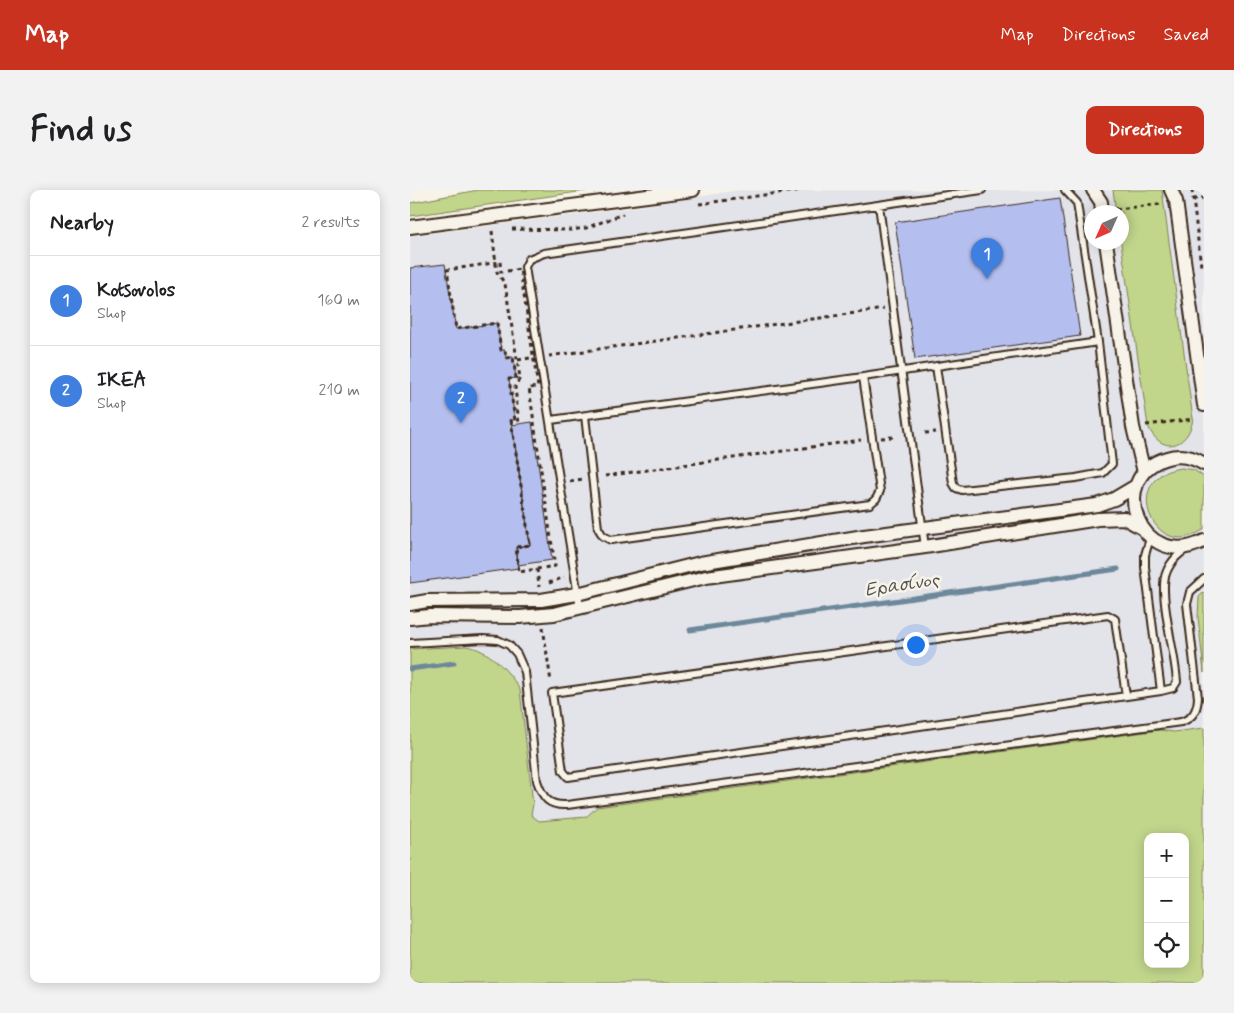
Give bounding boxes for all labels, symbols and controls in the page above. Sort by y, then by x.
text: Map [25,20,69,51]
text: Map [1001,23,1034,47]
text: Directions [1062,23,1136,47]
text: Saved [1164,23,1209,47]
button: Directions [1086,106,1204,154]
text: Find us [30,107,132,153]
north arrow [1084,205,1129,250]
text: Nearby [50,209,114,237]
text: 2 results [302,212,360,233]
pin: 1 [971,238,1003,279]
text: Kotsovolos [97,278,175,303]
text: 1 [62,290,70,311]
text: 160 m [317,290,360,311]
text: Shop [97,303,126,324]
text: IKEA [97,368,146,393]
text: 2 [62,380,70,401]
text: 210 m [319,380,360,401]
pin: 2 [445,382,477,423]
text: Shop [97,393,126,414]
water label: Ερασίνος [863,567,942,603]
your location [903,632,929,658]
map controls [1144,833,1189,968]
button: + [1144,833,1189,878]
button: − [1144,878,1189,923]
button: locate [1144,923,1189,968]

